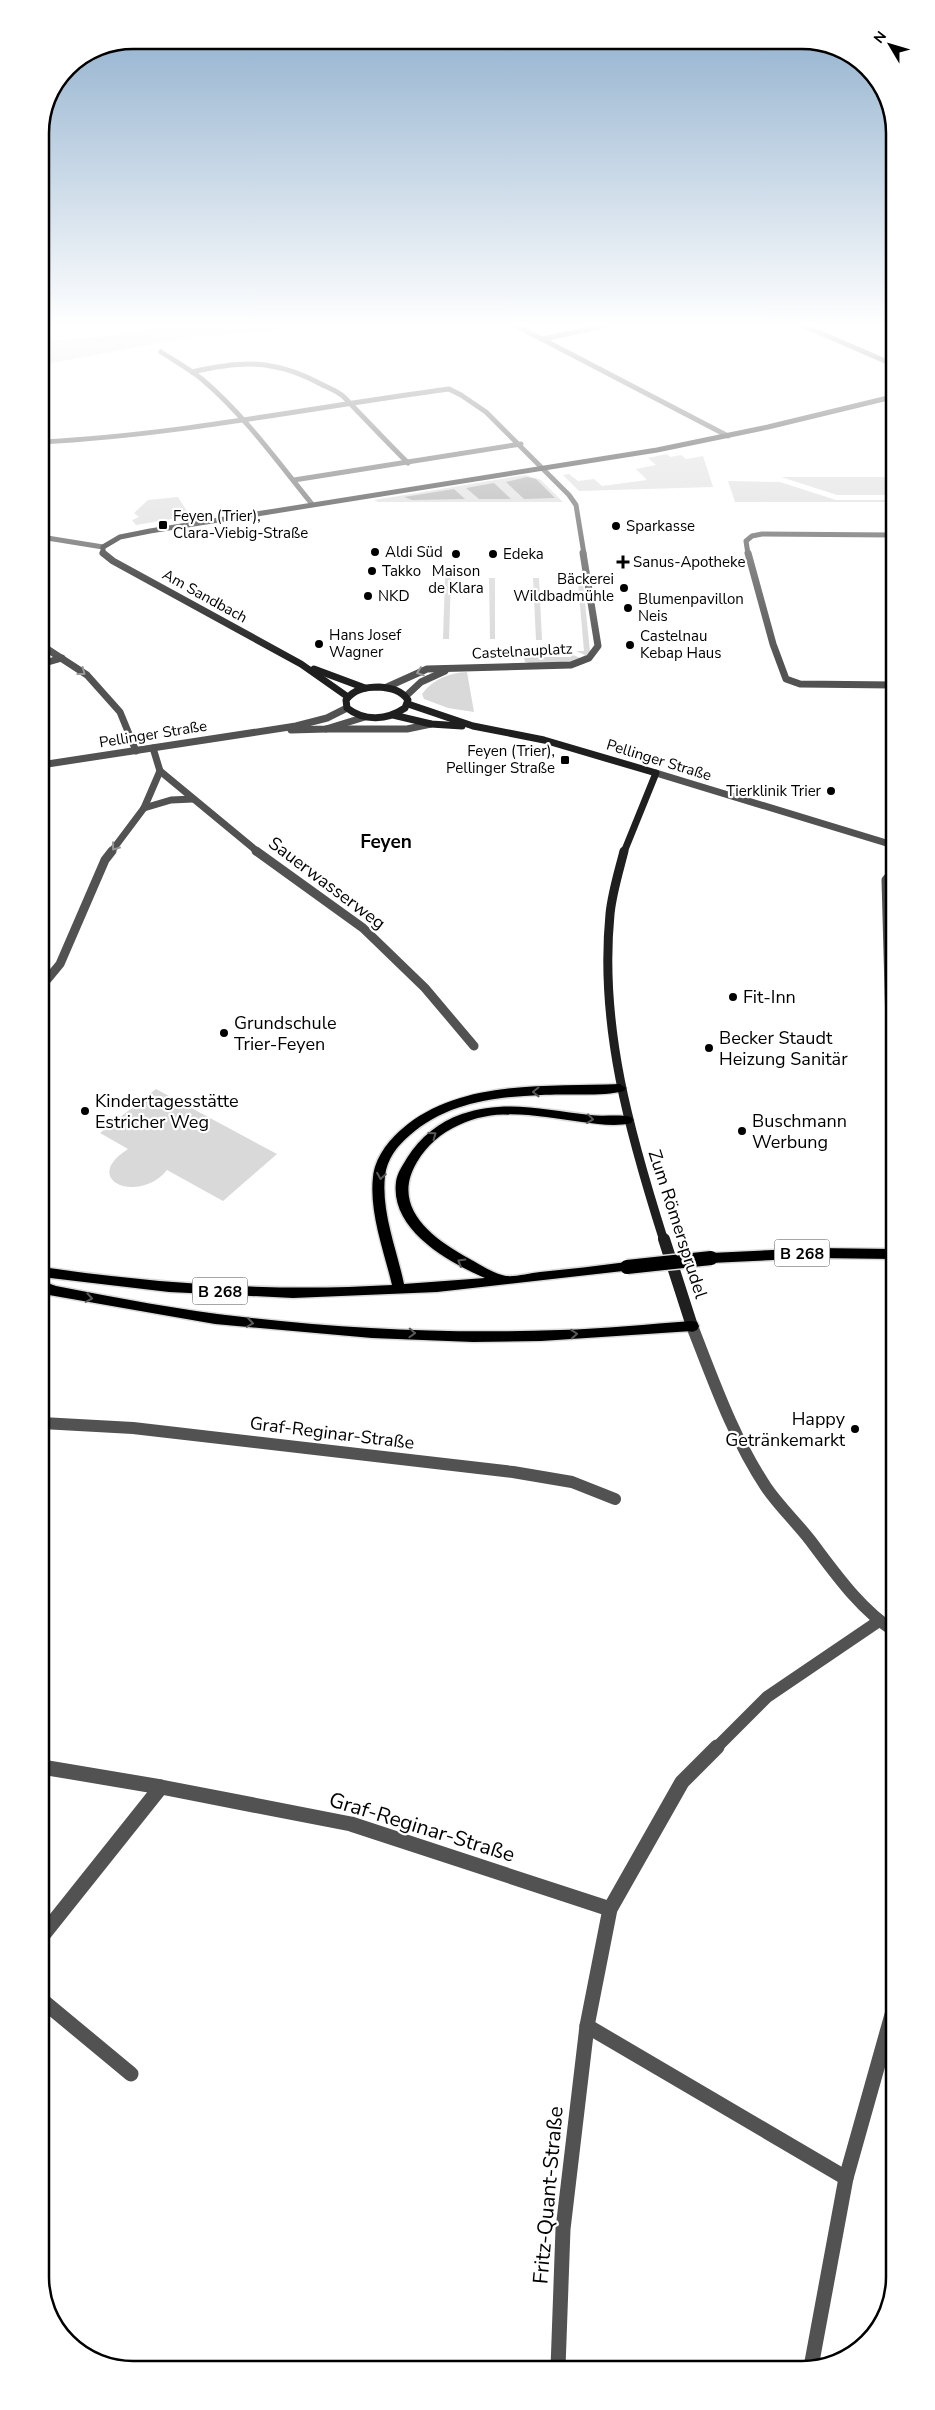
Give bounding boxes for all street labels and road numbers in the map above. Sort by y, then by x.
street label: Am Sandbach [159,564,251,628]
street label: Castelnauplatz [471,638,573,664]
street label: Pellinger Straße [98,716,208,752]
street label: Pellinger Straße [604,735,714,785]
street label: Sauerwasserweg [264,831,390,935]
street label: Zum Römersprudel [643,1147,714,1302]
road number: B 268 [774,1240,830,1266]
road number: B 268 [192,1278,248,1304]
street label: Graf-Reginar-Straße [248,1411,416,1455]
street label: Graf-Reginar-Straße [326,1785,518,1869]
street label: Fritz-Quant-Straße [526,2105,570,2285]

